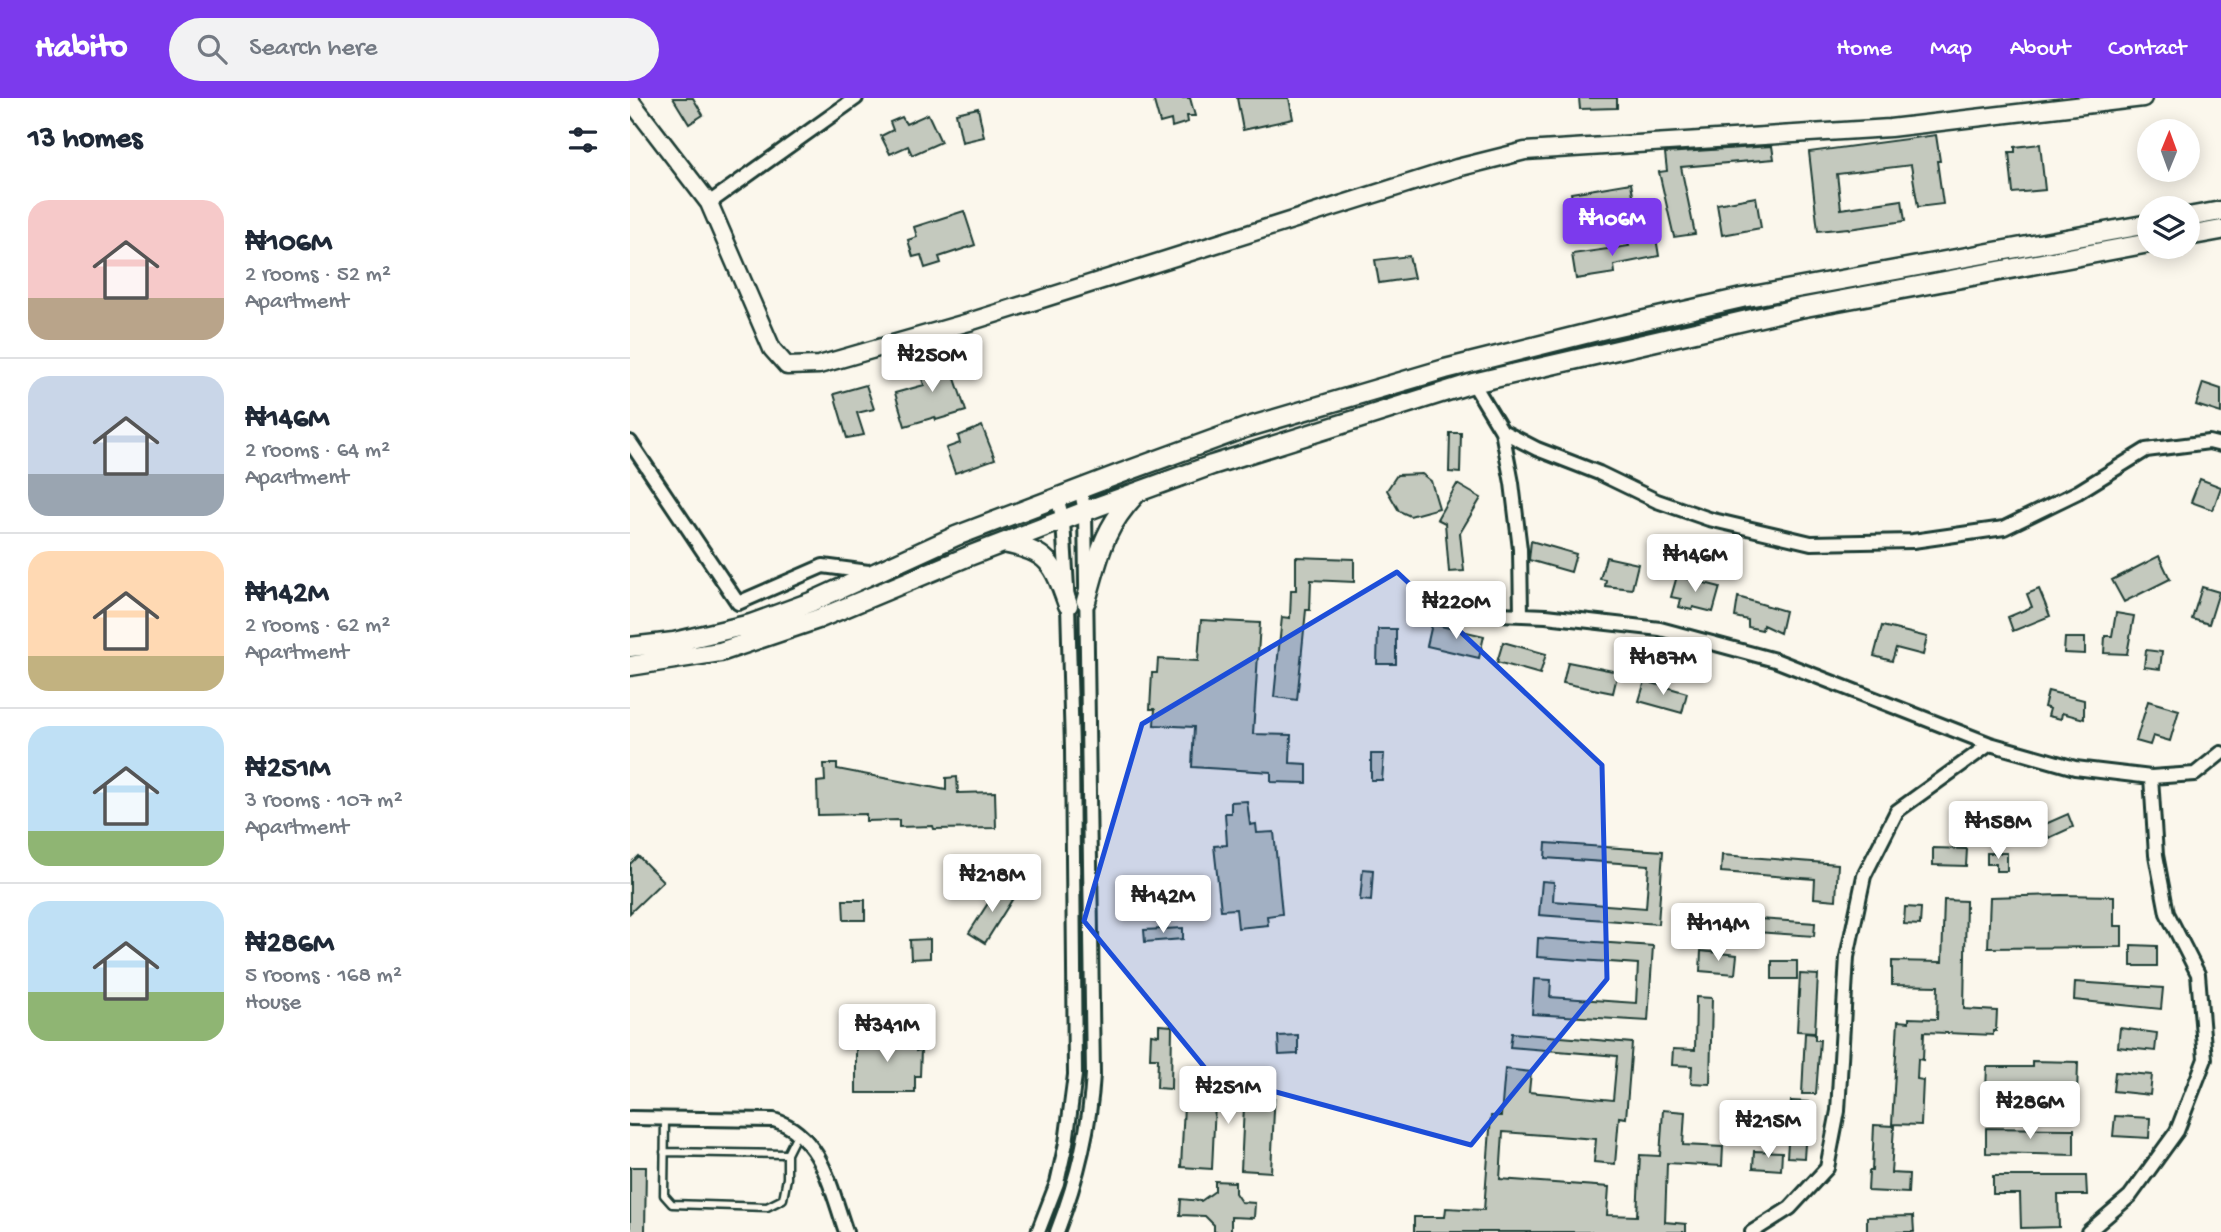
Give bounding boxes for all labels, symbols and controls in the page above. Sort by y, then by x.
search box [169,18,659,81]
text: Habito [35,30,127,68]
icon: search [193,30,231,68]
text: Search here [249,34,377,65]
text: Home [1836,35,1892,64]
text: Map [1930,35,1972,64]
text: About [2010,35,2070,64]
text: Contact [2108,35,2186,64]
north arrow [2137,119,2200,182]
map controls [2137,119,2200,259]
icon: filters [564,121,602,159]
text: 13 homes [28,123,142,158]
button: layers [2137,196,2200,259]
pin: ₦106M [1563,198,1661,258]
text: ₦106M [1579,207,1645,234]
text: ₦106M [245,227,332,262]
icon: home [84,228,168,312]
text: 2 rooms · 52 m² [245,262,391,289]
text: Apartment [245,289,349,316]
pin: ₦250M [883,334,981,394]
text: ₦250M [898,343,967,370]
text: ₦146M [245,403,329,438]
icon: home [84,404,168,488]
text: 2 rooms · 64 m² [245,438,390,465]
text: Apartment [245,465,349,492]
pin: ₦146M [1646,534,1744,594]
text: ₦146M [1663,543,1727,570]
text: ₦142M [245,578,329,613]
icon: home [84,579,168,663]
pin: ₦220M [1407,582,1505,641]
text: ₦220M [1422,590,1490,617]
text: 2 rooms · 62 m² [245,613,390,640]
pin: ₦187M [1614,638,1712,697]
text: Apartment [245,640,349,667]
text: ₦187M [1630,646,1696,673]
text: ₦251M [245,753,330,788]
icon: home [84,754,168,838]
text: 3 rooms · 107 m² [245,788,403,815]
pin: ₦158M [1949,802,2047,861]
text: ₦158M [1965,810,2031,837]
text: Apartment [245,815,349,842]
pin: ₦218M [943,854,1041,914]
text: ₦218M [959,863,1025,890]
pin: ₦142M [1114,876,1212,935]
text: ₦142M [1131,884,1195,911]
pin: ₦114M [1669,904,1767,963]
text: ₦114M [1687,912,1749,939]
text: ₦286M [245,928,334,963]
icon: home [84,929,168,1013]
text: 5 rooms · 168 m² [245,963,402,990]
text: House [245,990,301,1017]
pin: ₦341M [838,1004,936,1064]
text: ₦341M [855,1013,919,1040]
pin: ₦251M [1179,1066,1277,1126]
text: ₦251M [1195,1075,1261,1102]
pin: ₦286M [1981,1082,2079,1141]
text: ₦286M [1996,1090,2064,1117]
pin: ₦215M [1719,1100,1817,1160]
text: ₦215M [1735,1109,1801,1136]

